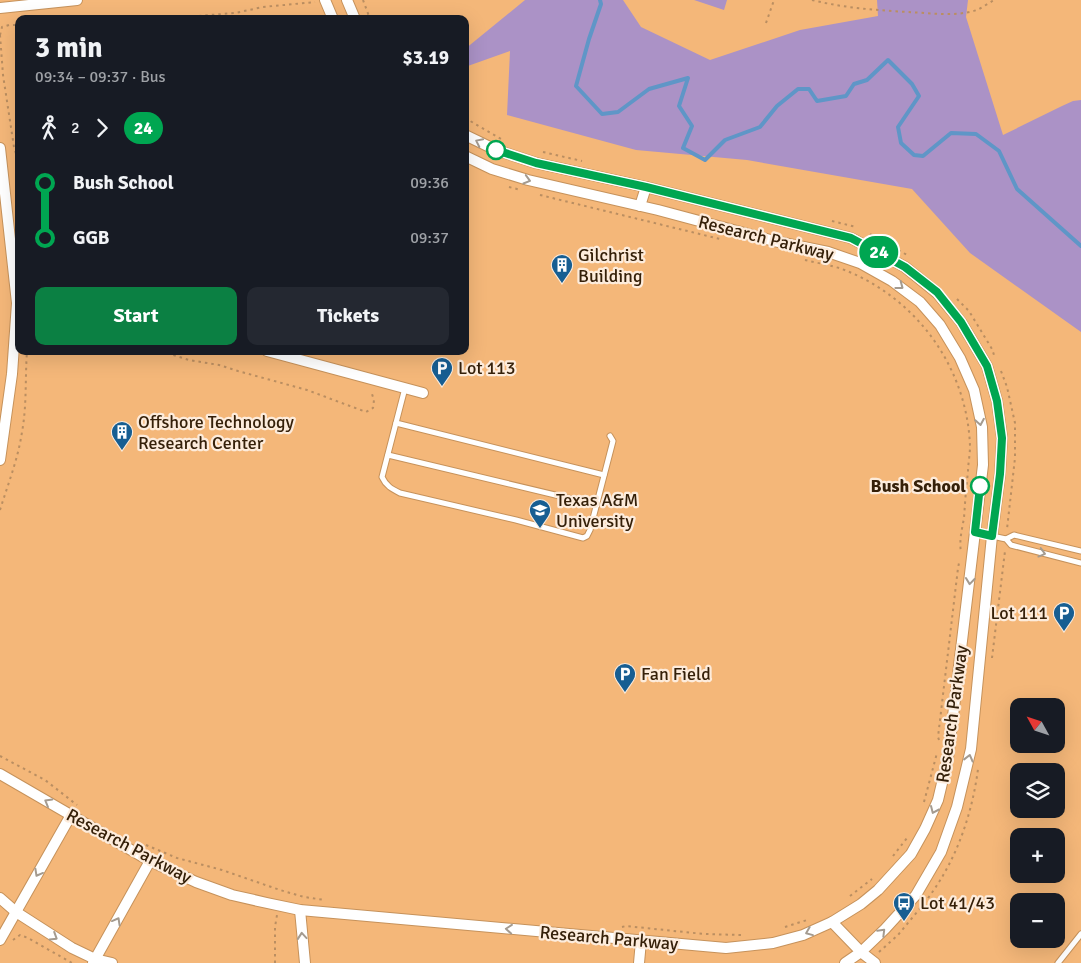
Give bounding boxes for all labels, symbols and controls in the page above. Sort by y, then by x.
text: 3 min [35,31,103,65]
text: $3.19 [403,46,449,70]
text: 09:34 – 09:37 · Bus [35,67,166,87]
icon: walk [35,114,63,142]
icon: forward [88,114,116,142]
text: 24 [134,117,153,139]
text: 2 [71,118,80,138]
one-way arrow [475,138,484,148]
unlabelled marker [486,140,506,160]
text: Bush School [73,171,174,195]
text: 09:36 [410,173,449,193]
one-way arrow [522,174,530,184]
street label: Research Parkway [696,211,837,266]
text: GGB [73,226,110,250]
text: 09:37 [410,228,449,248]
line badge: 24 [856,236,902,268]
text: 24 [869,241,889,263]
place label: Gilchrist Building [578,244,644,287]
building icon: Gilchrist Building [550,253,574,284]
one-way arrow [894,281,903,289]
button: Start [35,287,237,345]
button: Tickets [247,287,449,345]
parking icon: Lot 113 [430,356,454,387]
place label: Lot 113 [458,357,516,379]
place label: Offshore Technology Research Center [138,411,295,454]
one-way arrow [975,418,985,427]
building icon: Offshore Technology Research Center [110,420,134,451]
place label: Bush School [871,475,966,497]
marker: Bush School [970,476,990,496]
place label: Texas A&M University [556,489,638,532]
school or university icon: Texas A&M University [528,498,552,529]
one-way arrow [1038,548,1046,558]
one-way arrow [964,577,975,585]
parking icon: Lot 111 [1052,601,1076,632]
place label: Lot 111 [990,602,1048,624]
street label: Research Parkway [931,643,973,784]
parking icon: Fan Field [613,662,637,693]
place label: Fan Field [641,663,711,685]
north arrow [1010,698,1065,752]
map controls [1010,698,1065,948]
one-way arrow [963,754,974,763]
button: layers [1010,763,1065,818]
one-way arrow [44,798,53,808]
street label: Research Parkway [63,804,196,889]
one-way arrow [929,805,940,814]
button: + [1010,828,1065,883]
one-way arrow [35,868,45,877]
bus stop icon: Lot 41/43 [892,891,916,922]
place label: Lot 41/43 [920,892,995,914]
button: − [1010,893,1065,948]
one-way arrow [110,917,120,926]
street label: Research Parkway [539,921,680,955]
one-way arrow [505,923,513,934]
one-way arrow [805,925,814,936]
one-way arrow [876,928,885,937]
one-way arrow [48,930,57,940]
one-way arrow [297,932,308,940]

